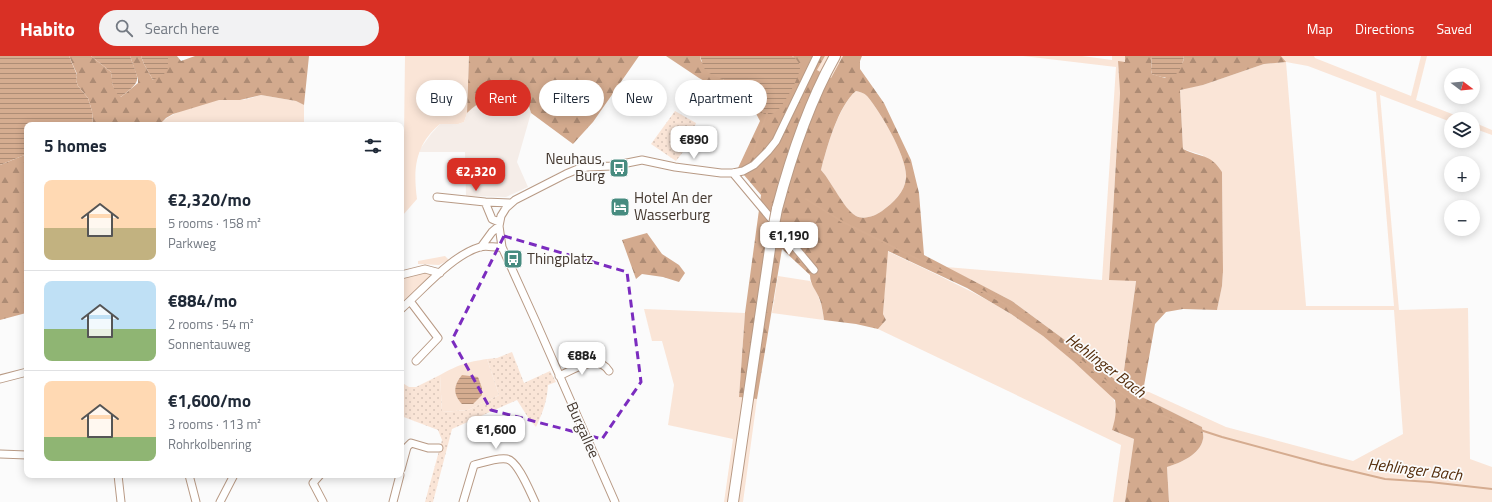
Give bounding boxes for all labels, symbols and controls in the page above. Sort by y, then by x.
search box [99,10,379,46]
text: Habito [20,14,75,43]
icon: search [113,17,135,39]
text: Search here [145,17,219,40]
text: Map [1307,18,1333,39]
text: Directions [1355,18,1414,39]
text: Saved [1436,18,1472,39]
north arrow [1444,68,1480,104]
map controls [1444,68,1480,236]
chip: Buy [416,80,467,116]
chip: Rent [475,80,531,116]
chip: Filters [539,80,604,116]
chip: New [612,80,667,116]
chip: Apartment [675,80,767,116]
button: layers [1444,112,1480,148]
pin: €890 [670,126,718,160]
text: €890 [679,129,709,149]
text: 5 homes [44,133,107,159]
icon: filters [362,135,384,157]
place label: Neuhaus, Burg [546,147,605,187]
button: + [1444,156,1480,192]
bus stop icon: Neuhaus, Burg [608,157,630,179]
pin: €2,320 [443,158,509,192]
text: €2,320 [456,161,496,181]
place label: Hotel An der Wasserburg [634,186,713,226]
text: €2,320/mo [168,187,251,213]
icon: home [76,196,124,244]
hotel icon: Hotel An der Wasserburg [609,196,631,218]
button: − [1444,200,1480,236]
text: 5 rooms · 158 m² [168,213,261,233]
pin: €1,190 [756,222,822,256]
text: €1,190 [769,225,809,245]
text: Parkweg [168,233,216,253]
place label: Thingplatz [527,247,593,270]
bus stop icon: Thingplatz [502,248,524,270]
text: €884/mo [168,288,237,314]
icon: home [76,297,124,345]
text: 2 rooms · 54 m² [168,314,254,334]
water label: Hehlinger Bach [1061,327,1152,404]
text: Sonnentauweg [168,334,250,354]
pin: €884 [558,342,606,376]
text: €884 [567,345,597,365]
text: €1,600/mo [168,388,251,414]
icon: home [76,397,124,445]
street label: Burgallee [561,398,606,462]
text: 3 rooms · 113 m² [168,414,261,434]
pin: €1,600 [463,416,529,450]
text: €1,600 [476,419,516,439]
text: Rohrkolbenring [168,434,252,454]
water label: Hehlinger Bach [1366,451,1465,487]

